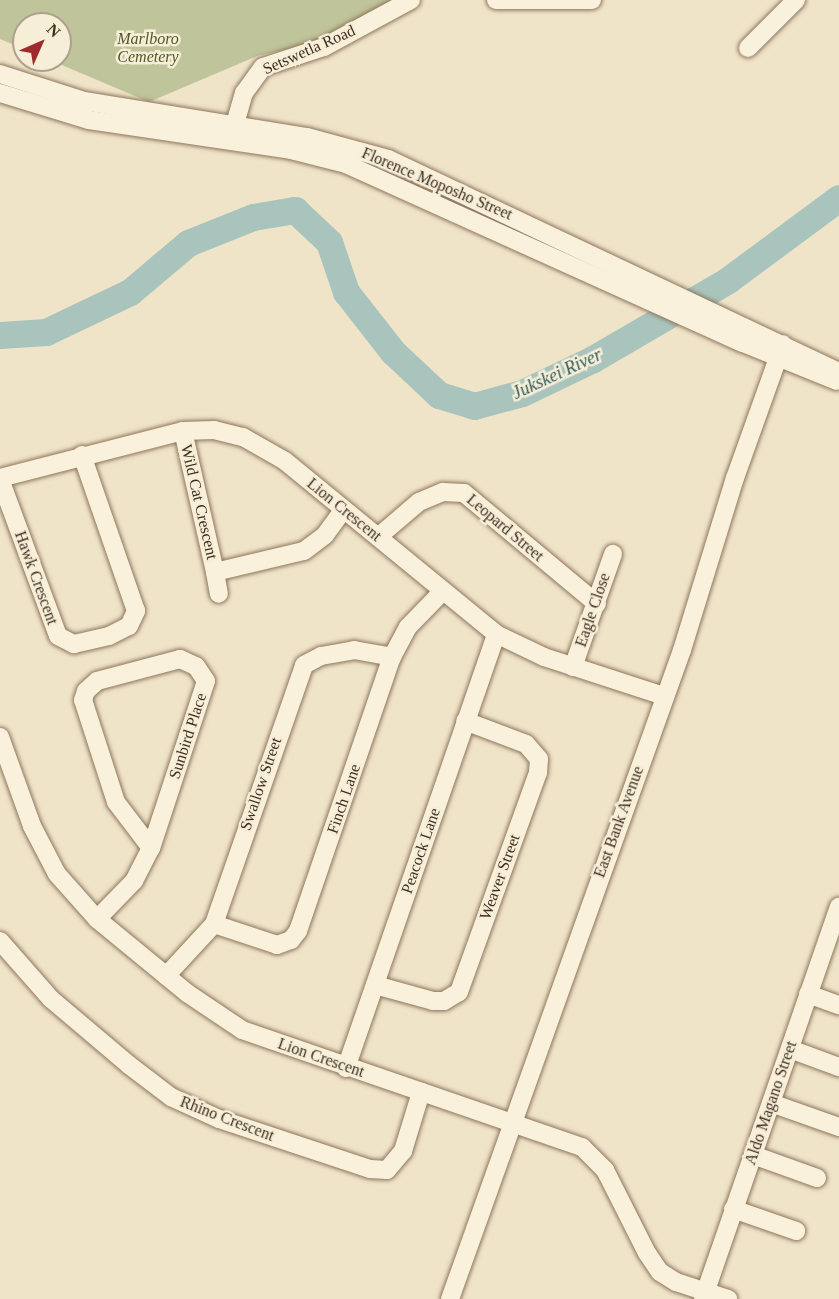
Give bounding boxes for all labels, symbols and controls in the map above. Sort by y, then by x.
north arrow [12,12,72,72]
text: N [44,20,64,40]
street label: Setswetla Road [260,21,358,79]
park label: Marlboro Cemetery [117,29,179,67]
street label: Florence Moposho Street [359,144,515,224]
water label: Jukskei River [509,344,605,404]
street label: Wild Cat Crescent [176,443,222,561]
street label: Lion Crescent [303,474,385,546]
street label: Leopard Street [463,490,547,566]
street label: Hawk Crescent [10,529,62,627]
street label: Eagle Close [571,571,615,649]
street label: Sunbird Place [165,691,211,781]
street label: Swallow Street [236,735,286,833]
street label: Finch Lane [323,762,365,836]
street label: East Bank Avenue [590,763,648,881]
street label: Peacock Lane [397,806,445,896]
street label: Weaver Street [476,832,524,922]
street label: Lion Crescent [275,1034,367,1082]
street label: Aldo Magano Street [741,1039,801,1167]
street label: Rhino Crescent [177,1092,277,1146]

